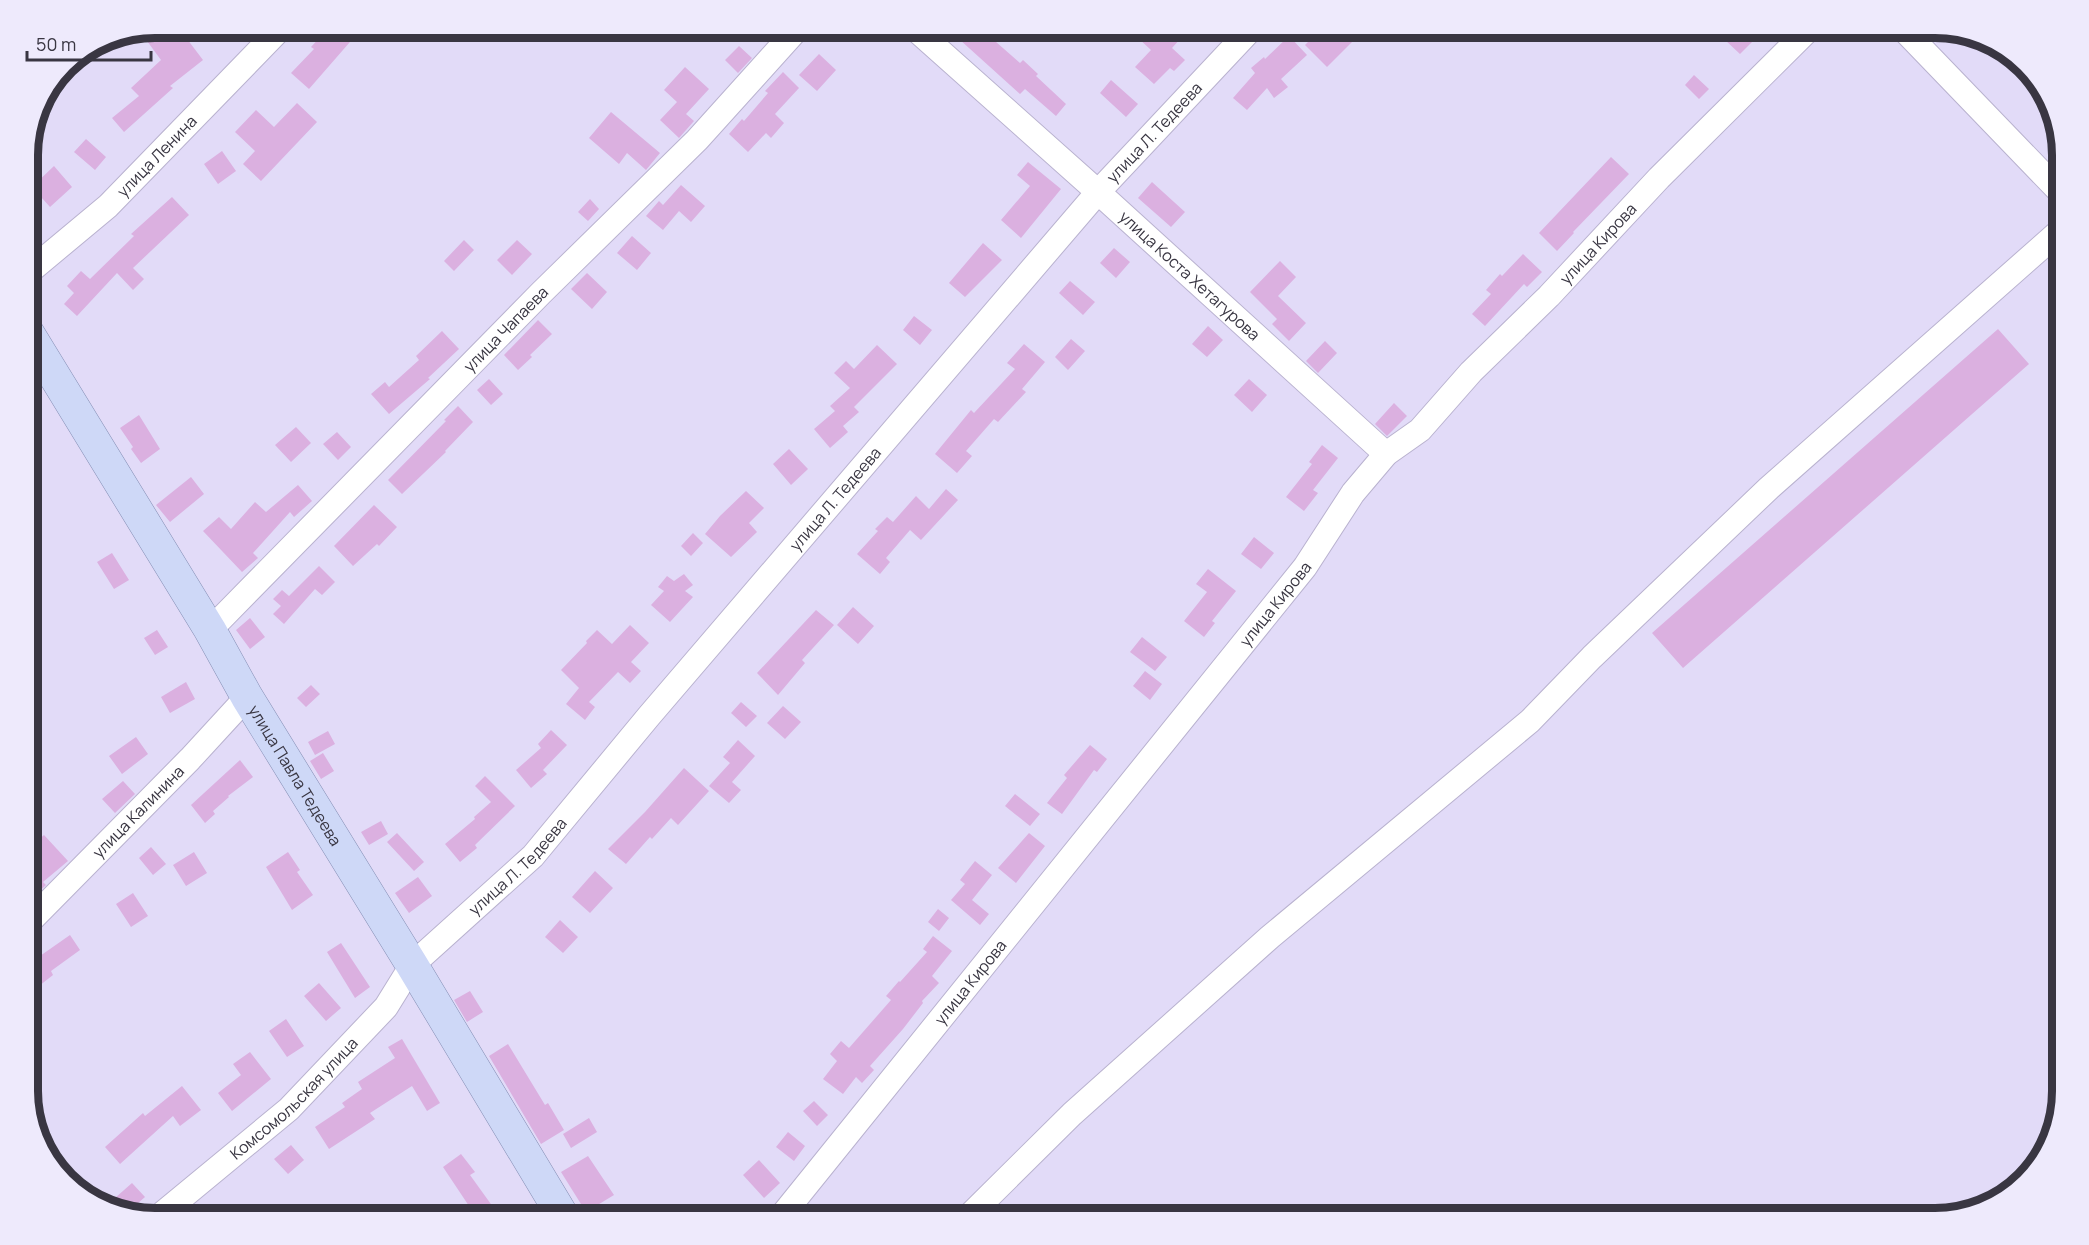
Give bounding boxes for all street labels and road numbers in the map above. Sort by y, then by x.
street label: улица Л. Тедеева [1101,77,1207,187]
street label: улица Ленина [112,110,201,202]
street label: улица Кирова [1555,198,1641,289]
street label: улица Коста Хетагурова [1115,206,1265,345]
street label: улица Чапаева [458,281,553,377]
street label: улица Л. Тедеева [784,442,886,556]
street label: улица Кирова [1234,557,1316,651]
street label: улица Павла Тедеева [243,701,347,850]
street label: улица Калинина [87,760,189,863]
street label: улица Л. Тедеева [464,813,571,920]
street label: улица Кирова [929,935,1011,1029]
street label: Комсомольская улица [225,1032,363,1164]

